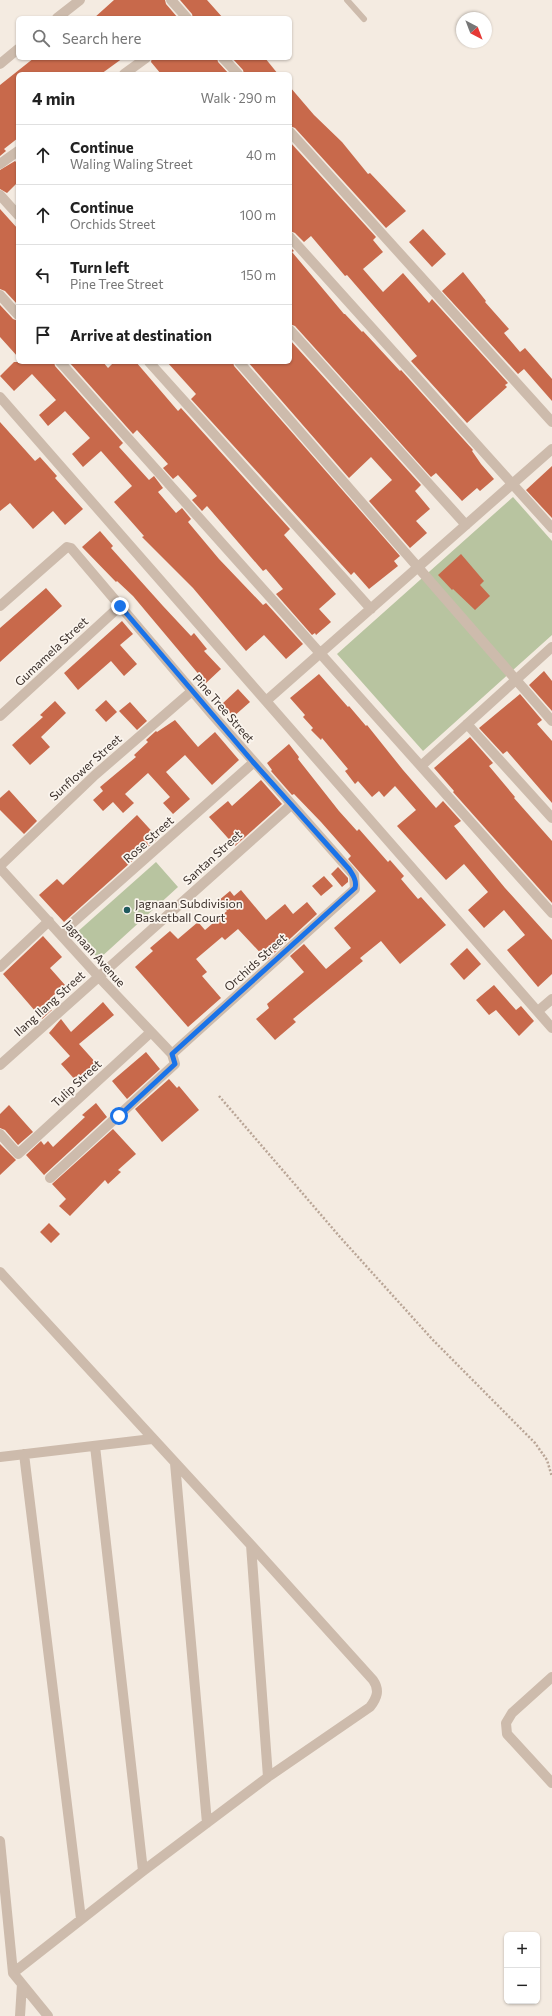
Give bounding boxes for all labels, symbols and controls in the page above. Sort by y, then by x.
north arrow [456,12,492,48]
search box [16,16,292,60]
icon: search [30,27,52,49]
text: Search here [62,29,141,47]
text: 4 min [32,88,75,109]
text: Walk · 290 m [201,90,276,106]
text: Continue [70,138,134,156]
icon: ahead [32,144,54,166]
text: 40 m [246,147,276,163]
text: Waling Waling Street [70,156,193,172]
text: Continue [70,198,134,216]
icon: ahead [32,204,54,226]
text: 100 m [240,207,276,223]
text: Orchids Street [70,216,155,232]
text: Turn left [70,258,129,276]
icon: left [32,264,54,286]
text: 150 m [241,267,276,283]
text: Pine Tree Street [70,276,163,292]
icon: arrive [32,324,54,346]
text: Arrive at destination [70,326,212,344]
route end [111,597,129,615]
street label: Gumamela Street [12,614,90,688]
street label: Pine Tree Street [190,671,258,745]
street label: Sunflower Street [46,731,124,803]
street label: Rose Street [120,813,176,865]
street label: Santan Street [180,827,244,887]
place label: Jagnaan Subdivision Basketball Court [135,896,243,924]
marker: Jagnaan Subdivision Basketball Court [122,905,132,915]
street label: Jagnaan Avenue [61,917,129,990]
street label: Orchids Street [221,930,289,994]
street label: Ilang Ilang Street [11,967,87,1039]
street label: Tulip Street [48,1056,104,1110]
route start [110,1107,128,1125]
map controls [504,1932,540,2004]
button: + [504,1932,540,1968]
button: − [504,1968,540,2004]

